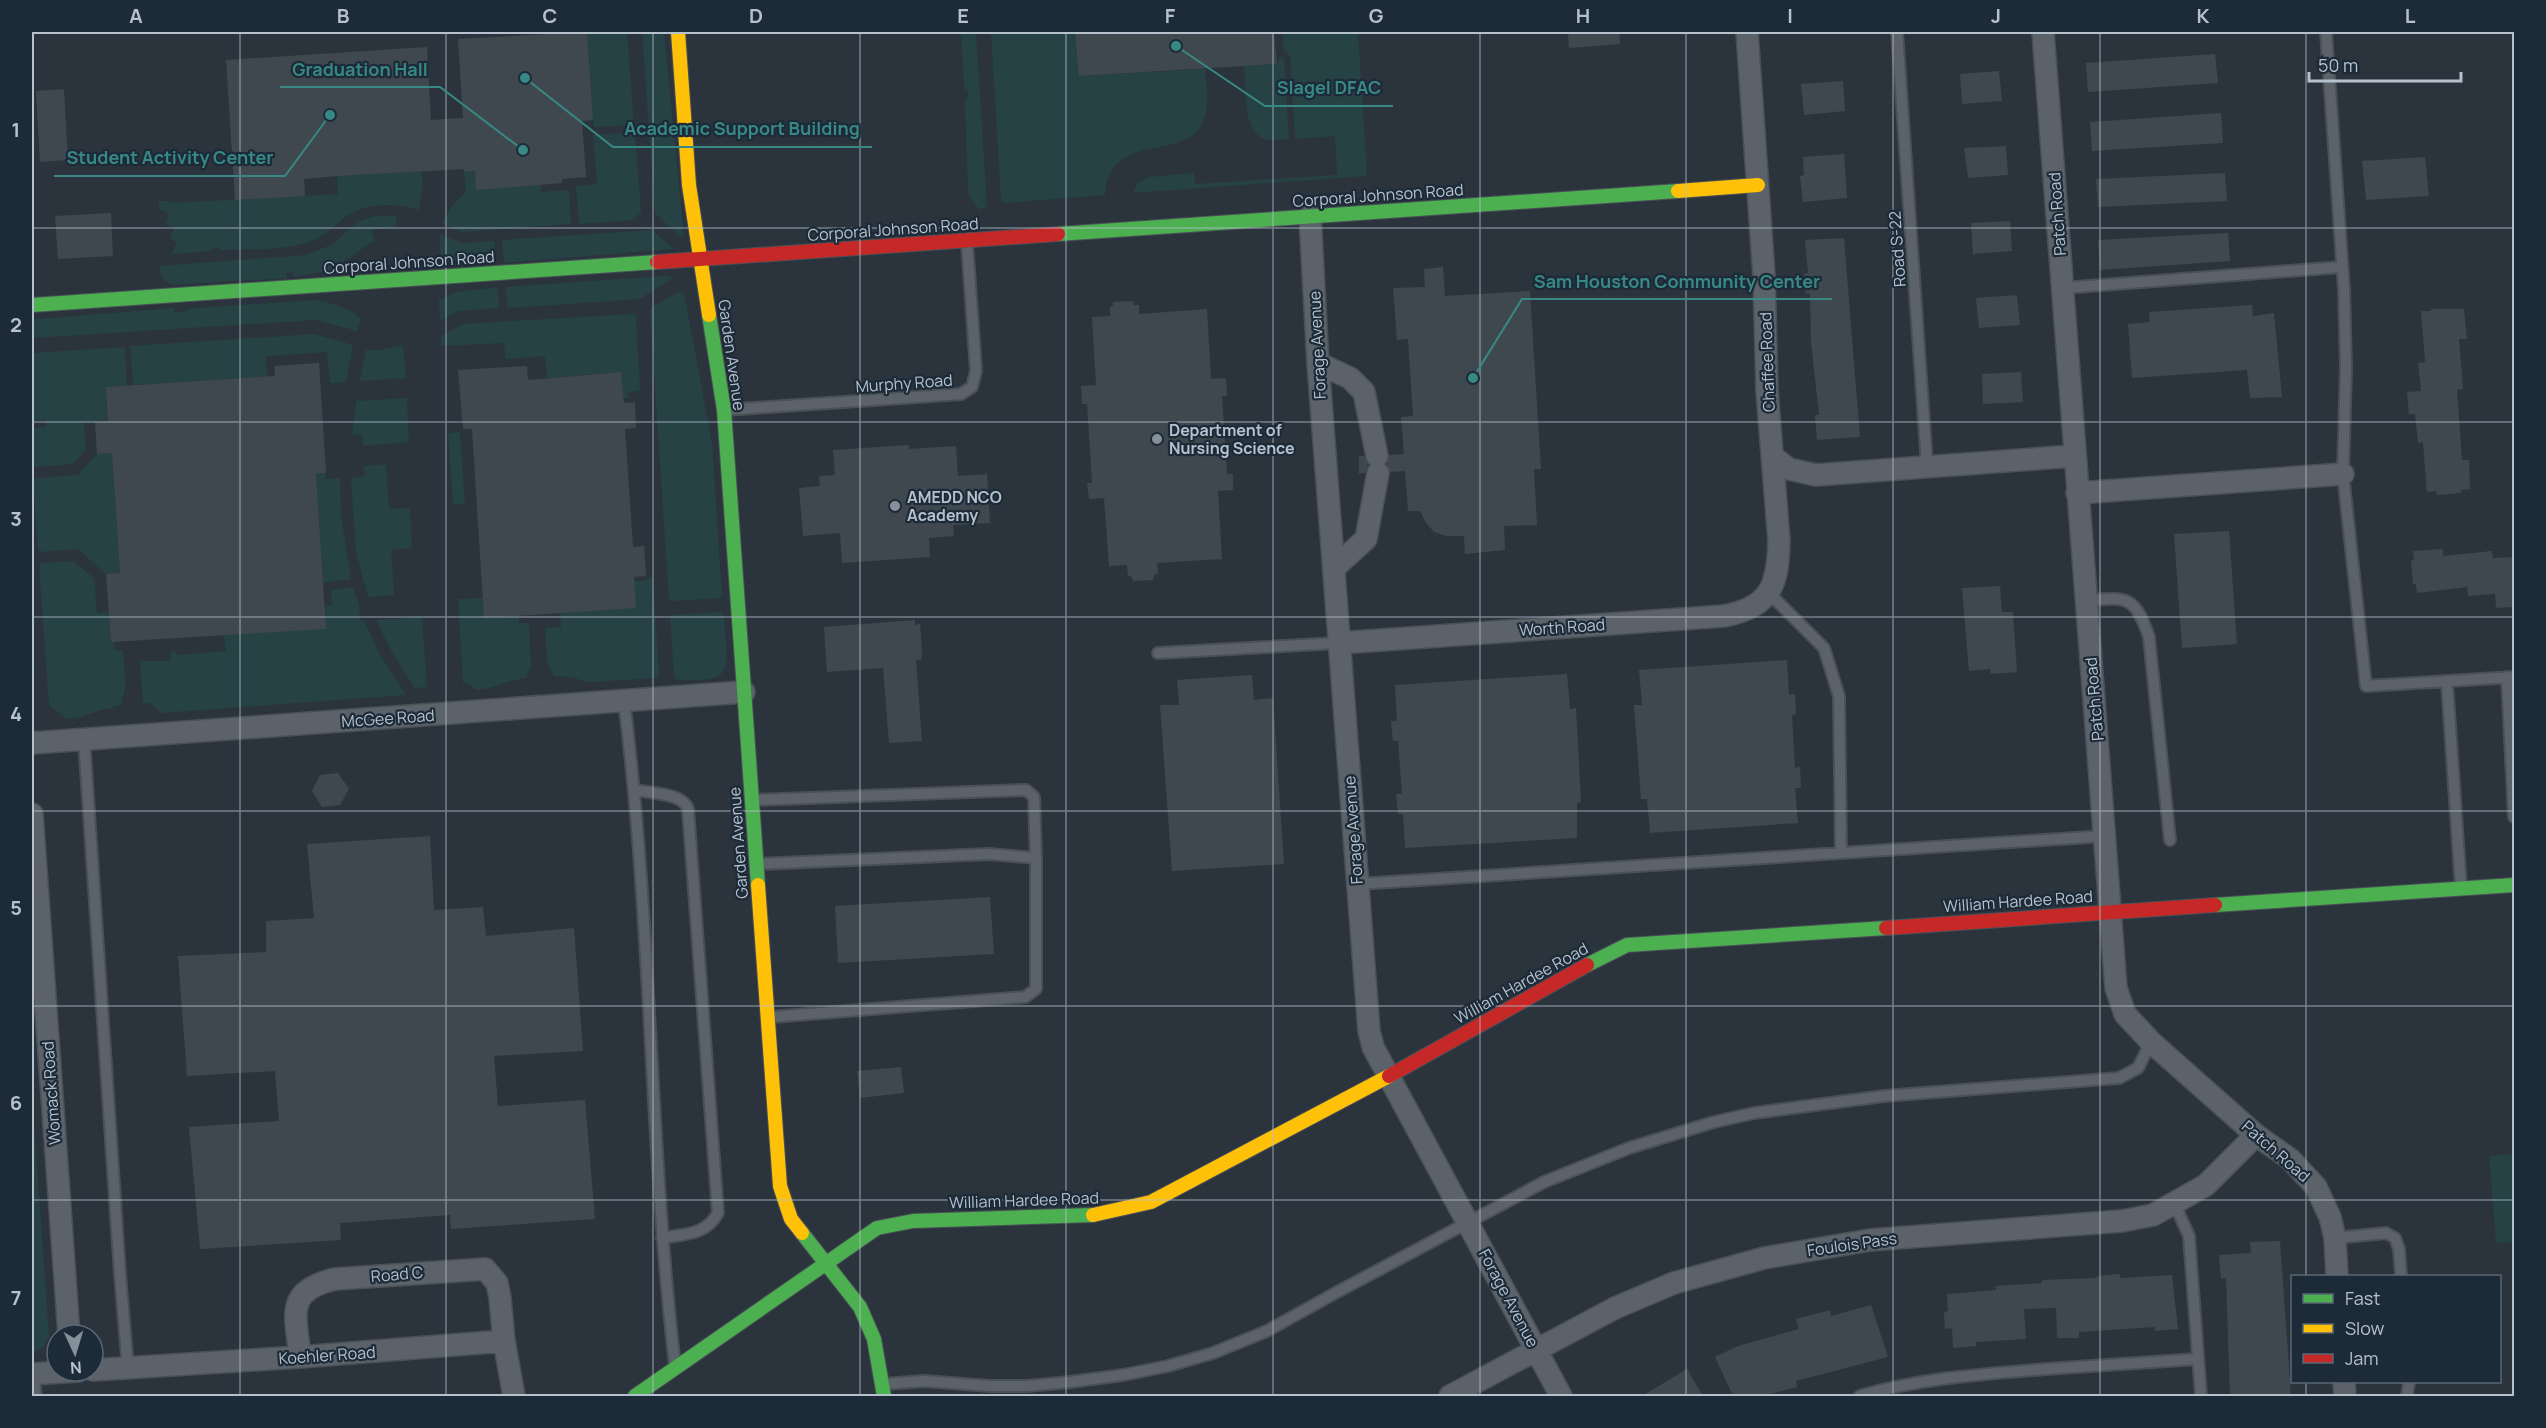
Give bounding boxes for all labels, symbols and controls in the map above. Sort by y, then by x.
text: A [129,2,143,29]
text: B [337,2,350,29]
text: C [543,2,557,29]
text: D [749,2,763,29]
text: E [957,2,969,29]
text: F [1165,2,1176,29]
text: G [1369,2,1384,29]
text: H [1576,2,1590,29]
text: I [1787,2,1793,29]
text: J [1991,2,2001,29]
text: K [2197,2,2210,29]
text: L [2405,2,2416,29]
scale bar [2309,45,2460,83]
callout: Graduation Hall [280,51,440,87]
text: 50 m [2318,53,2358,77]
text: Graduation Hall [292,57,428,81]
callout: Slagel DFAC [1265,70,1393,106]
text: Slagel DFAC [1277,75,1381,99]
callout: Academic Support Building [613,111,872,147]
text: 1 [12,116,20,143]
text: Academic Support Building [624,116,860,140]
callout: Student Activity Center [54,140,285,176]
text: Student Activity Center [66,145,274,169]
street label: Patch Road [2043,171,2071,257]
street label: Corporal Johnson Road [1292,178,1464,212]
street label: Road S-22 [1883,210,1911,288]
street label: Corporal Johnson Road [807,212,979,246]
street label: Corporal Johnson Road [323,245,495,279]
callout: Sam Houston Community Center [1522,263,1832,299]
text: Sam Houston Community Center [1534,269,1820,293]
street label: Forage Avenue [1303,290,1331,400]
street label: Garden Avenue [713,298,751,412]
text: 2 [10,311,22,338]
street label: Chaffee Road [1754,312,1780,412]
street label: Murphy Road [855,369,953,397]
place label: Department of Nursing Science [1169,419,1295,459]
marker: Department of Nursing Science [1150,432,1164,446]
place label: AMEDD NCO Academy [907,486,1002,526]
marker: AMEDD NCO Academy [888,499,902,513]
text: 3 [10,505,22,532]
street label: Worth Road [1518,613,1606,641]
street label: Patch Road [2079,656,2109,742]
text: 4 [10,700,22,727]
street label: McGee Road [341,704,435,732]
street label: Forage Avenue [1338,775,1368,885]
street label: Garden Avenue [723,786,753,900]
street label: William Hardee Road [1942,885,2094,917]
text: 5 [10,894,22,921]
street label: William Hardee Road [1450,937,1592,1029]
street label: Womack Road [36,1040,66,1146]
text: 6 [10,1089,22,1116]
street label: Patch Road [2237,1115,2315,1187]
street label: William Hardee Road [949,1186,1099,1214]
street label: Foulois Pass [1806,1227,1898,1261]
street label: Forage Avenue [1474,1245,1544,1351]
street label: Road C [370,1261,424,1287]
legend [2291,1275,2501,1383]
text: 7 [11,1284,21,1311]
text: Fast [2345,1286,2380,1310]
text: Slow [2345,1316,2385,1340]
north arrow [45,1323,105,1383]
street label: Koehler Road [278,1341,376,1369]
text: Jam [2345,1346,2379,1370]
text: N [70,1357,83,1379]

